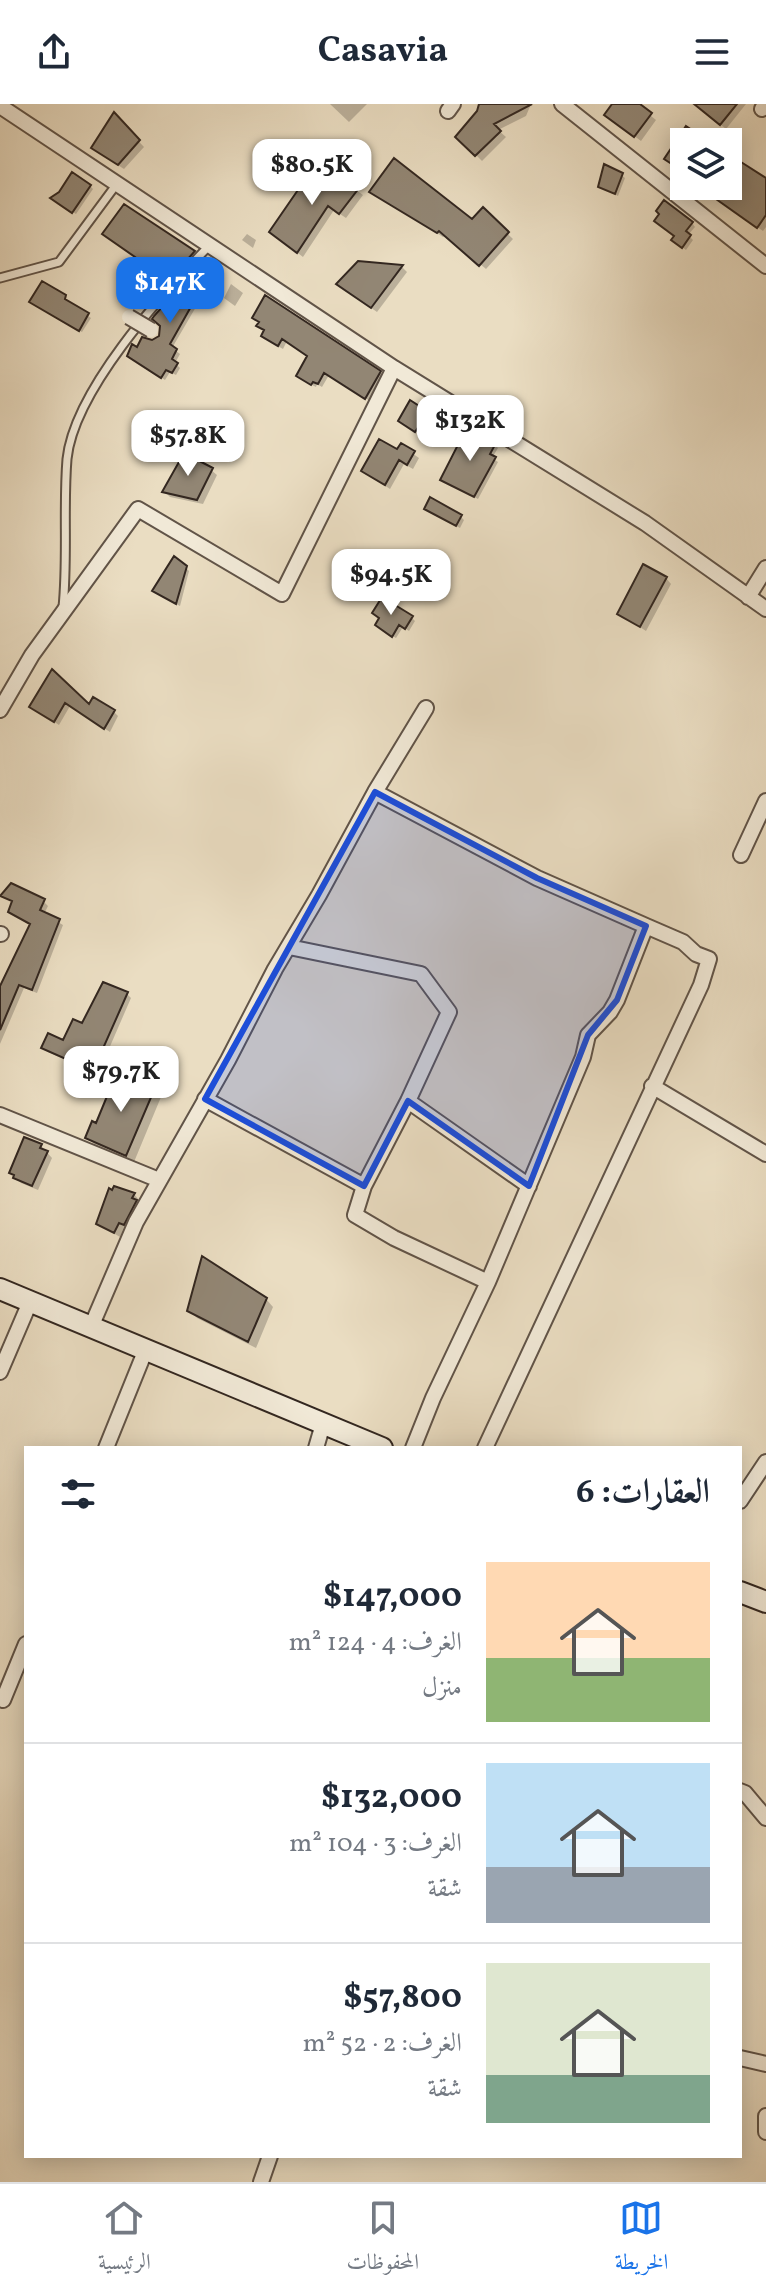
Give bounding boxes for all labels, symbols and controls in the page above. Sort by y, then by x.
text: Casavia [318,27,448,77]
icon: share [32,30,76,74]
icon: menu [690,30,734,74]
map controls [670,128,742,200]
button: layers [670,128,742,200]
pin: $80.5K [247,139,377,207]
text: $80.5K [270,147,354,183]
pin: $147K [114,257,226,325]
text: $147K [134,265,206,301]
pin: $132K [414,395,526,463]
text: $132K [435,403,505,439]
pin: $57.8K [123,410,253,478]
text: $57.8K [149,418,227,454]
pin: $94.5K [326,549,456,617]
text: $94.5K [350,557,432,593]
pin: $79.7K [56,1046,186,1114]
text: $79.7K [82,1054,160,1090]
text: العقارات: 6 [576,1470,710,1517]
icon: filters [56,1472,100,1516]
text: $147,000 [323,1574,462,1621]
icon: home [550,1594,646,1690]
text: الغرف: 4 · 124 m² [289,1625,462,1661]
text: منزل [422,1670,462,1706]
text: $132,000 [321,1775,462,1822]
icon: home [550,1795,646,1891]
text: الغرف: 3 · 104 m² [289,1826,462,1862]
text: شقة [428,1871,462,1907]
text: $57,800 [343,1975,462,2022]
icon: home [550,1995,646,2091]
text: الغرف: 2 · 52 m² [303,2026,462,2062]
text: شقة [428,2071,462,2107]
tab: الرئيسية [98,2196,151,2283]
tab: المحفوظات [346,2196,419,2283]
tab: الخريطة [615,2196,668,2283]

